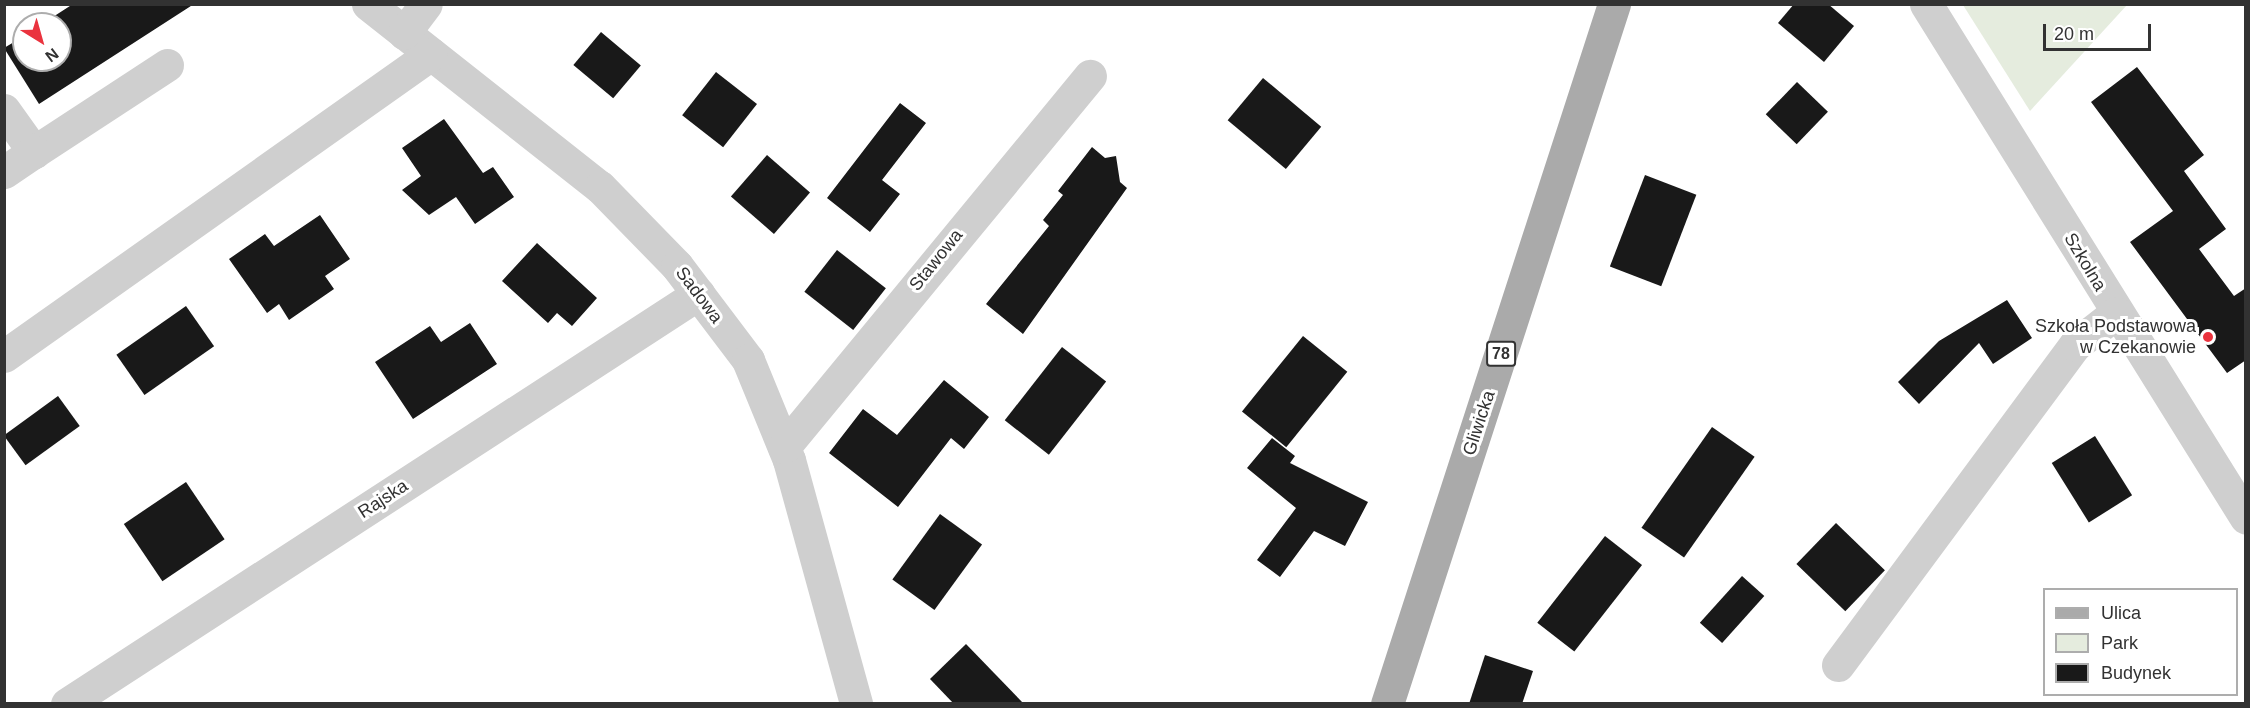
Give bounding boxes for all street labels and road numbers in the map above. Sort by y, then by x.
street label: Stawowa [905,225,967,295]
street label: Szkolna [2059,229,2111,295]
street label: Sadowa [671,263,727,327]
road number: 78 [1486,341,1516,367]
street label: Gliwicka [1458,388,1500,458]
street label: Rajska [354,475,412,523]

